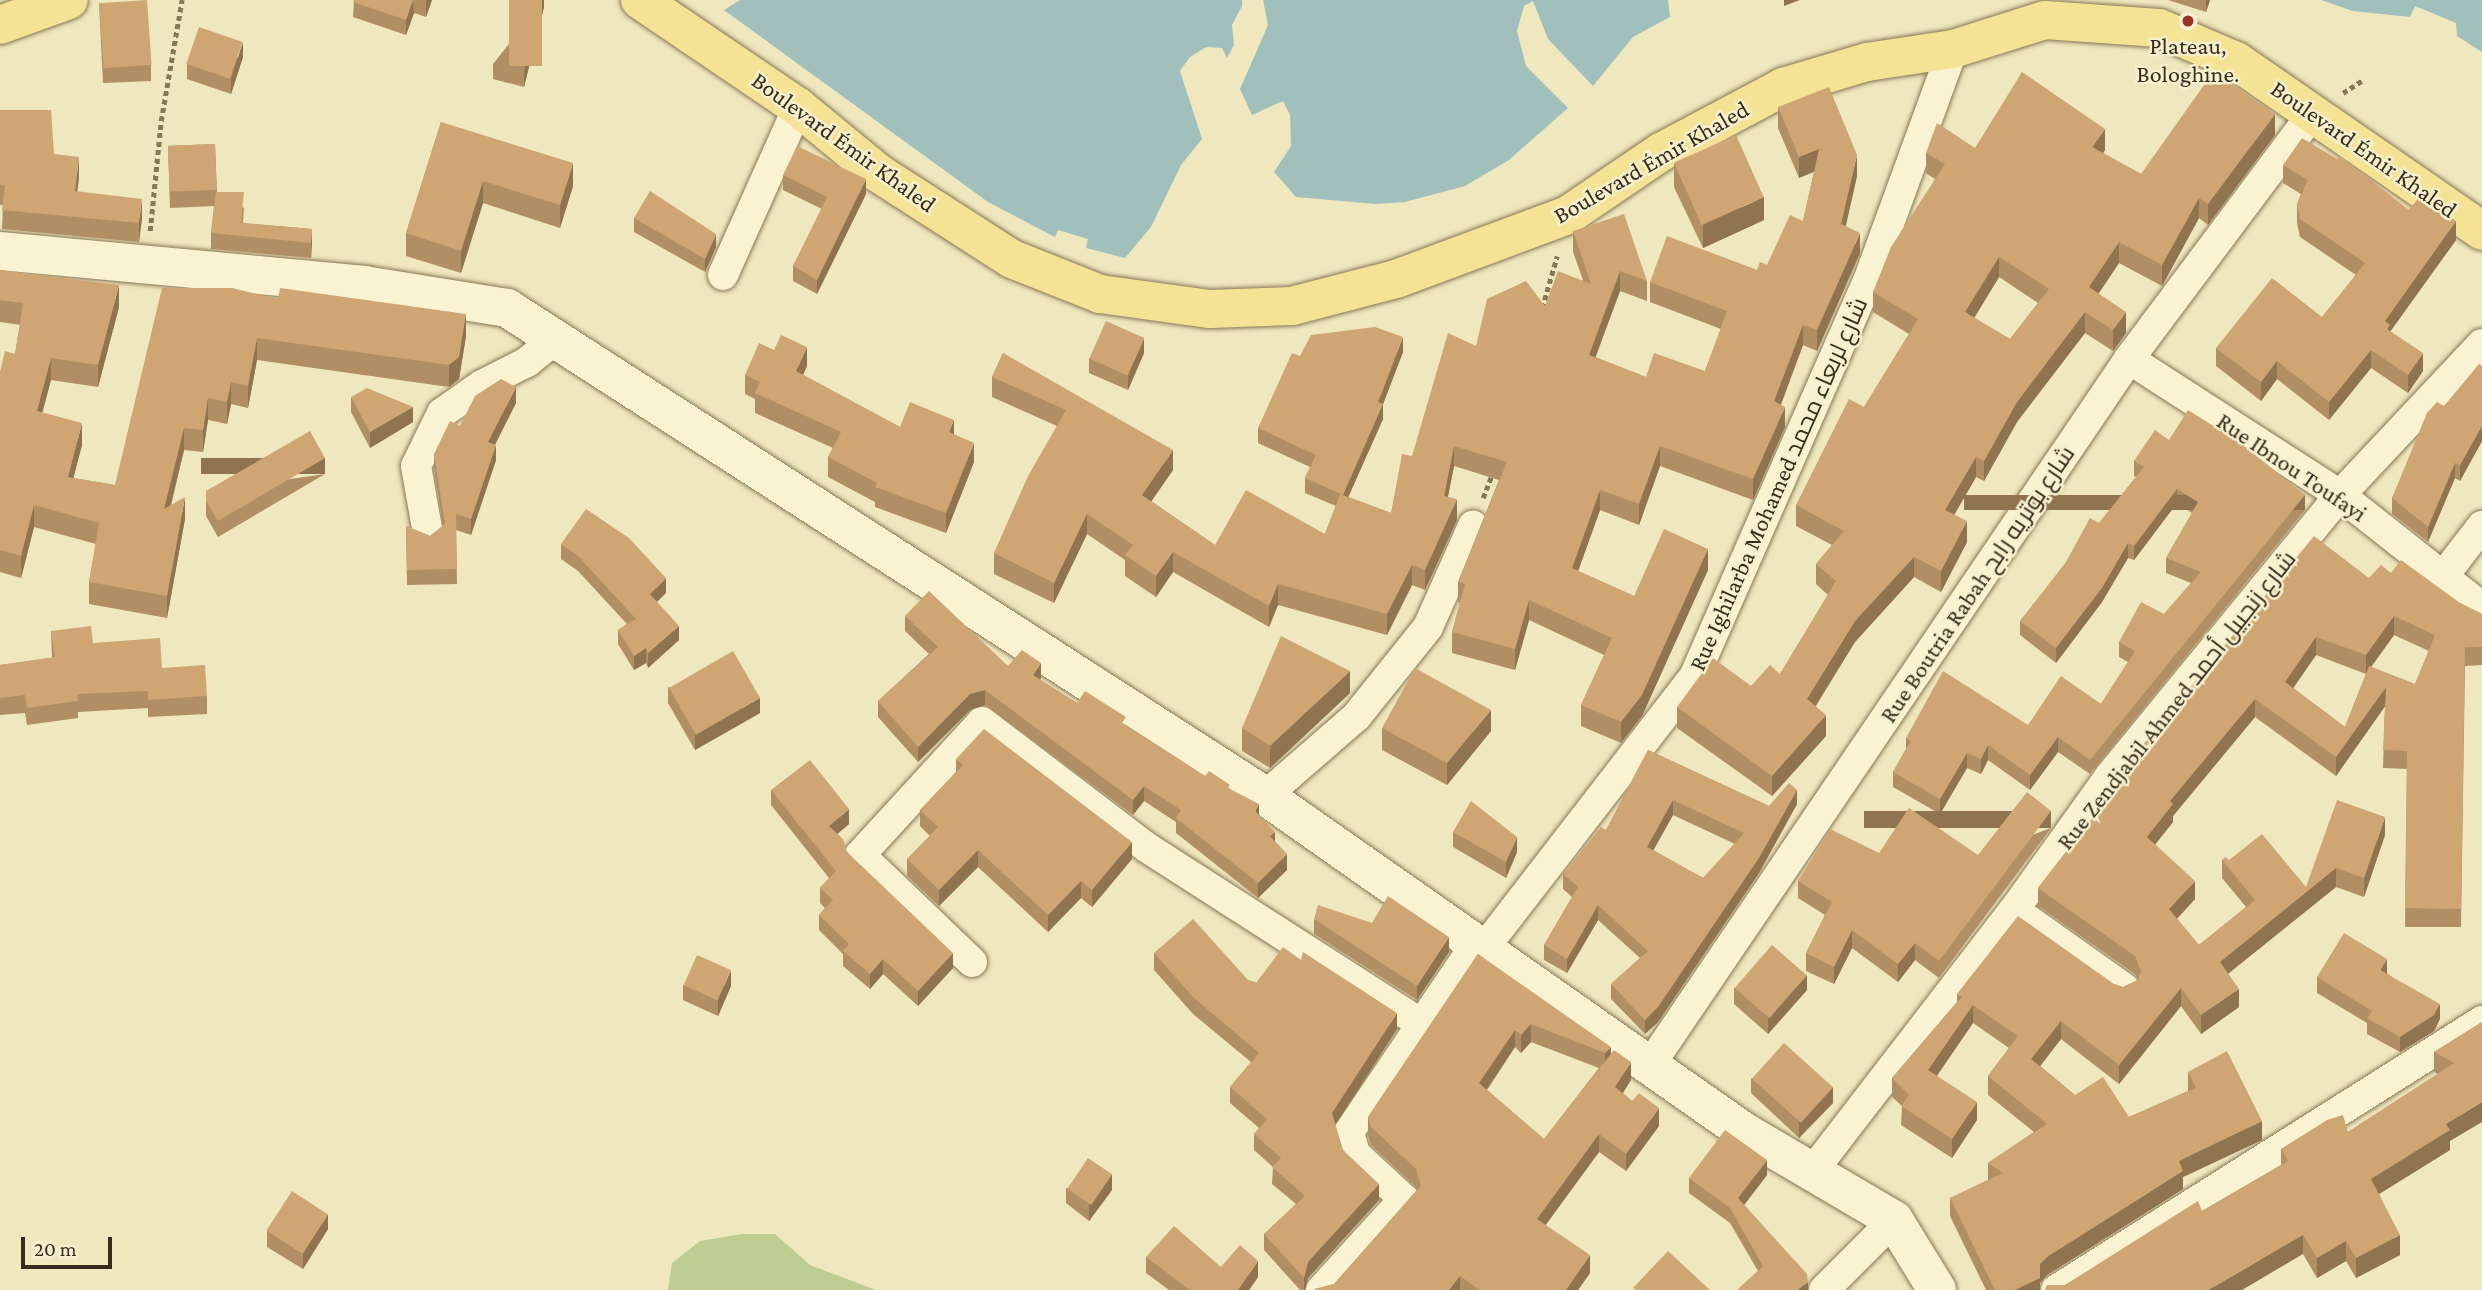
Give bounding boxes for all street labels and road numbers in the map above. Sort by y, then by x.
street label: Boulevard Émir Khaled [746,66,942,218]
street label: Boulevard Émir Khaled [2265,74,2463,224]
street label: Boulevard Émir Khaled [1548,94,1754,230]
street label: Rue Ighilarba Mohamed شارع لربعاء محمد [1682,293,1874,675]
street label: Rue Ibnou Toufayi [2212,406,2372,528]
street label: Rue Boutria Rabah شارع بوتريه رابح [1873,440,2081,728]
street label: Rue Zendjabil Ahmed شارع زنجبيل أحمد [2050,545,2302,855]

